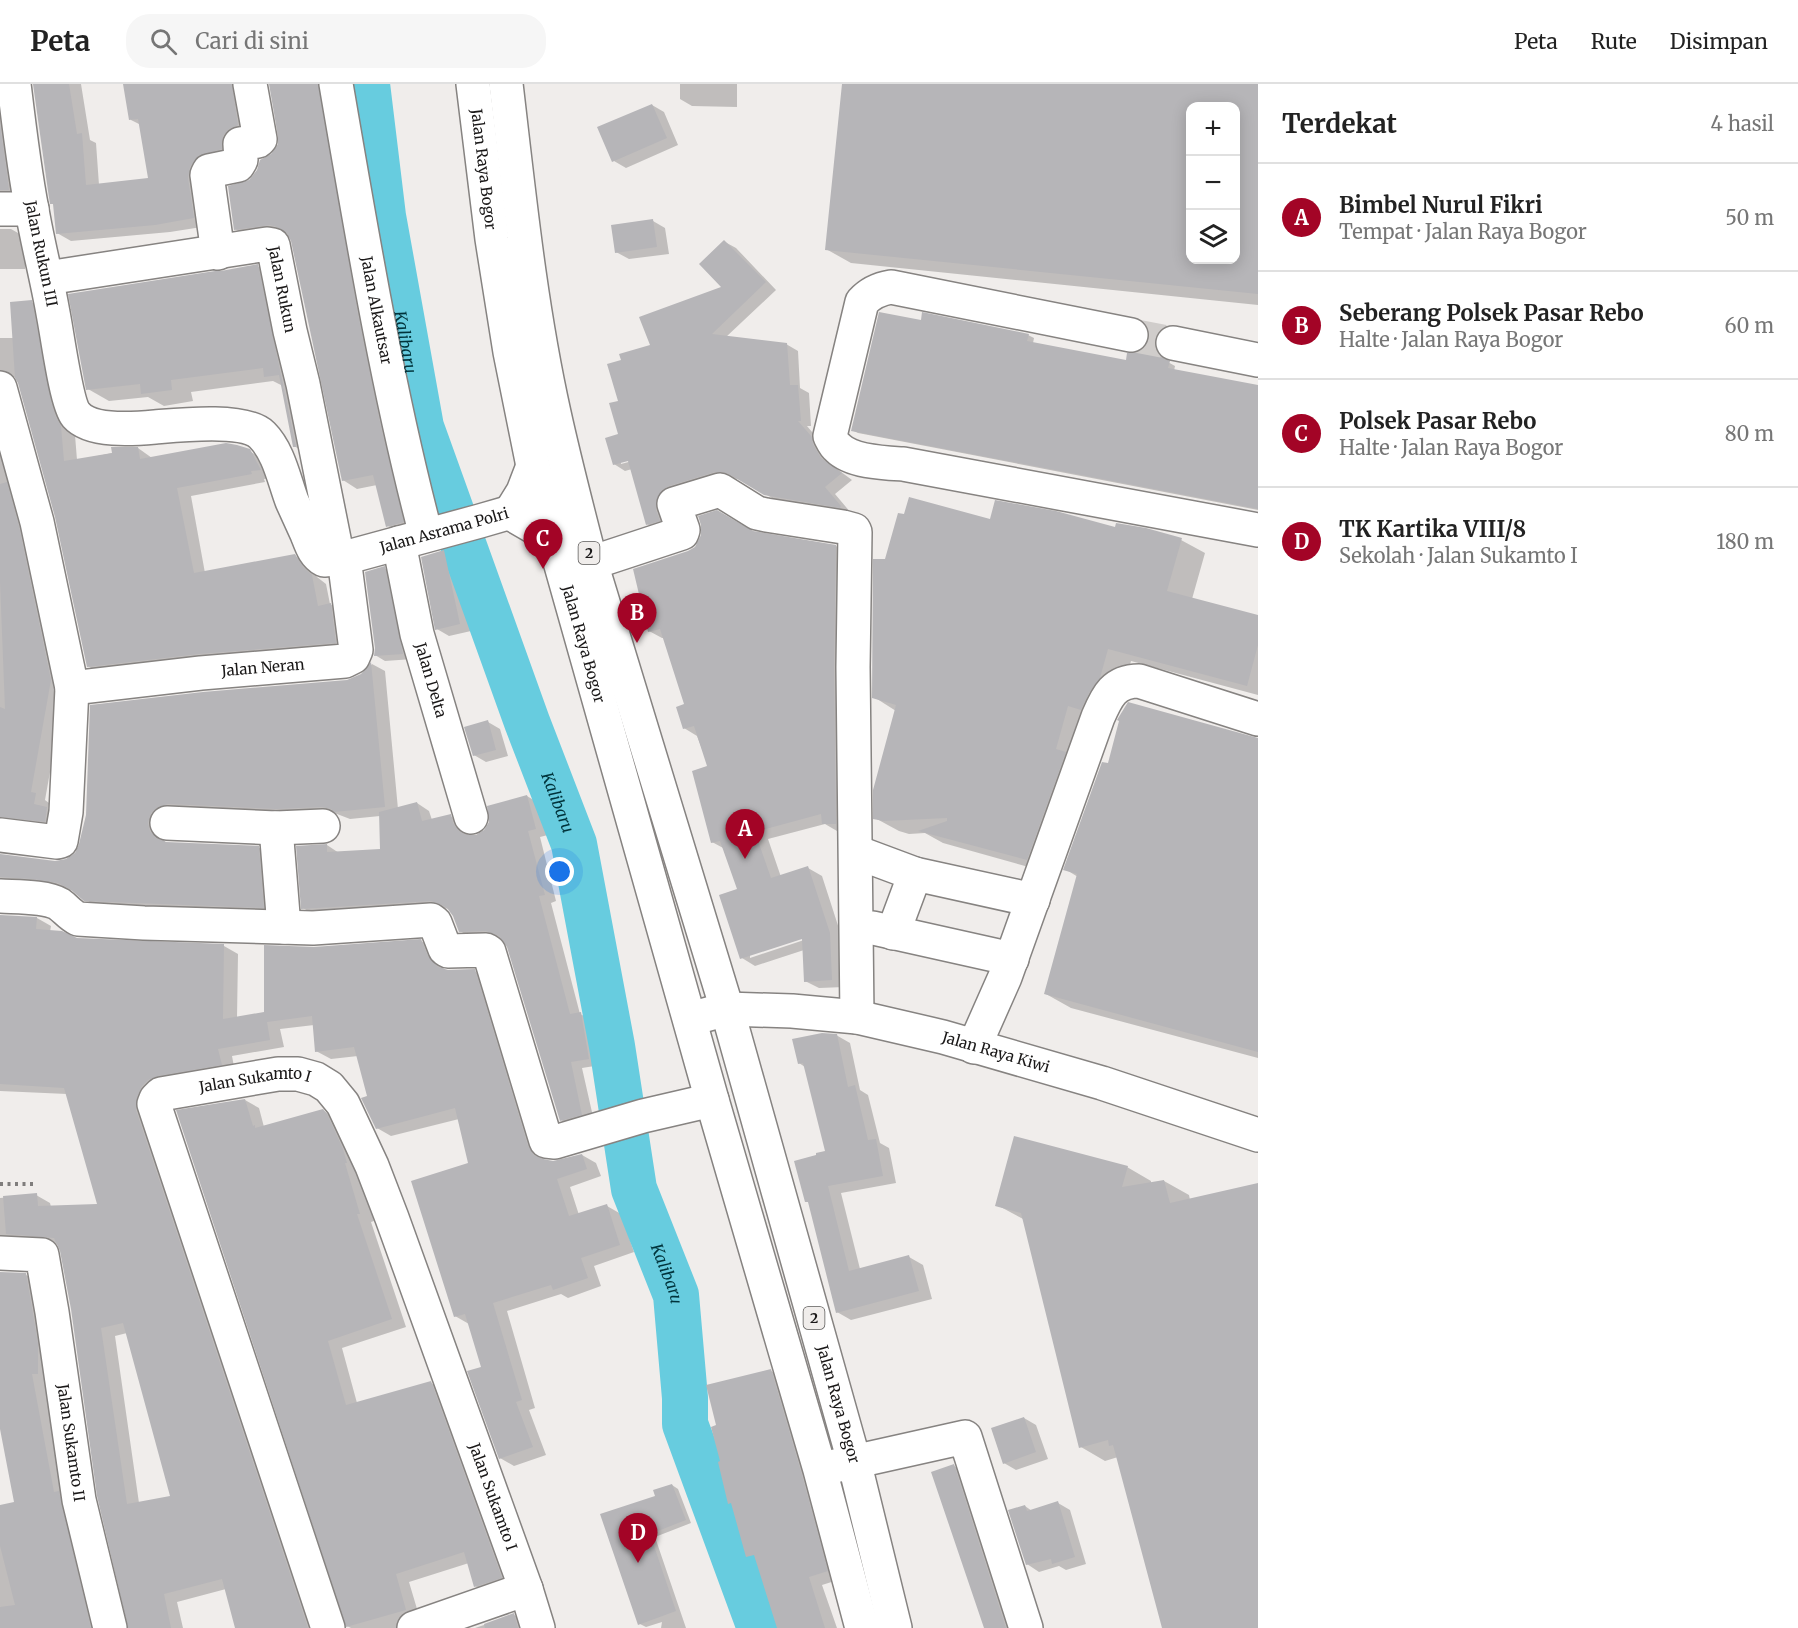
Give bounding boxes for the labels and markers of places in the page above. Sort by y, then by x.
pin: C [524,520,562,569]
pin: B [618,594,656,643]
pin: A [726,810,764,859]
pin: D [618,1514,658,1563]

